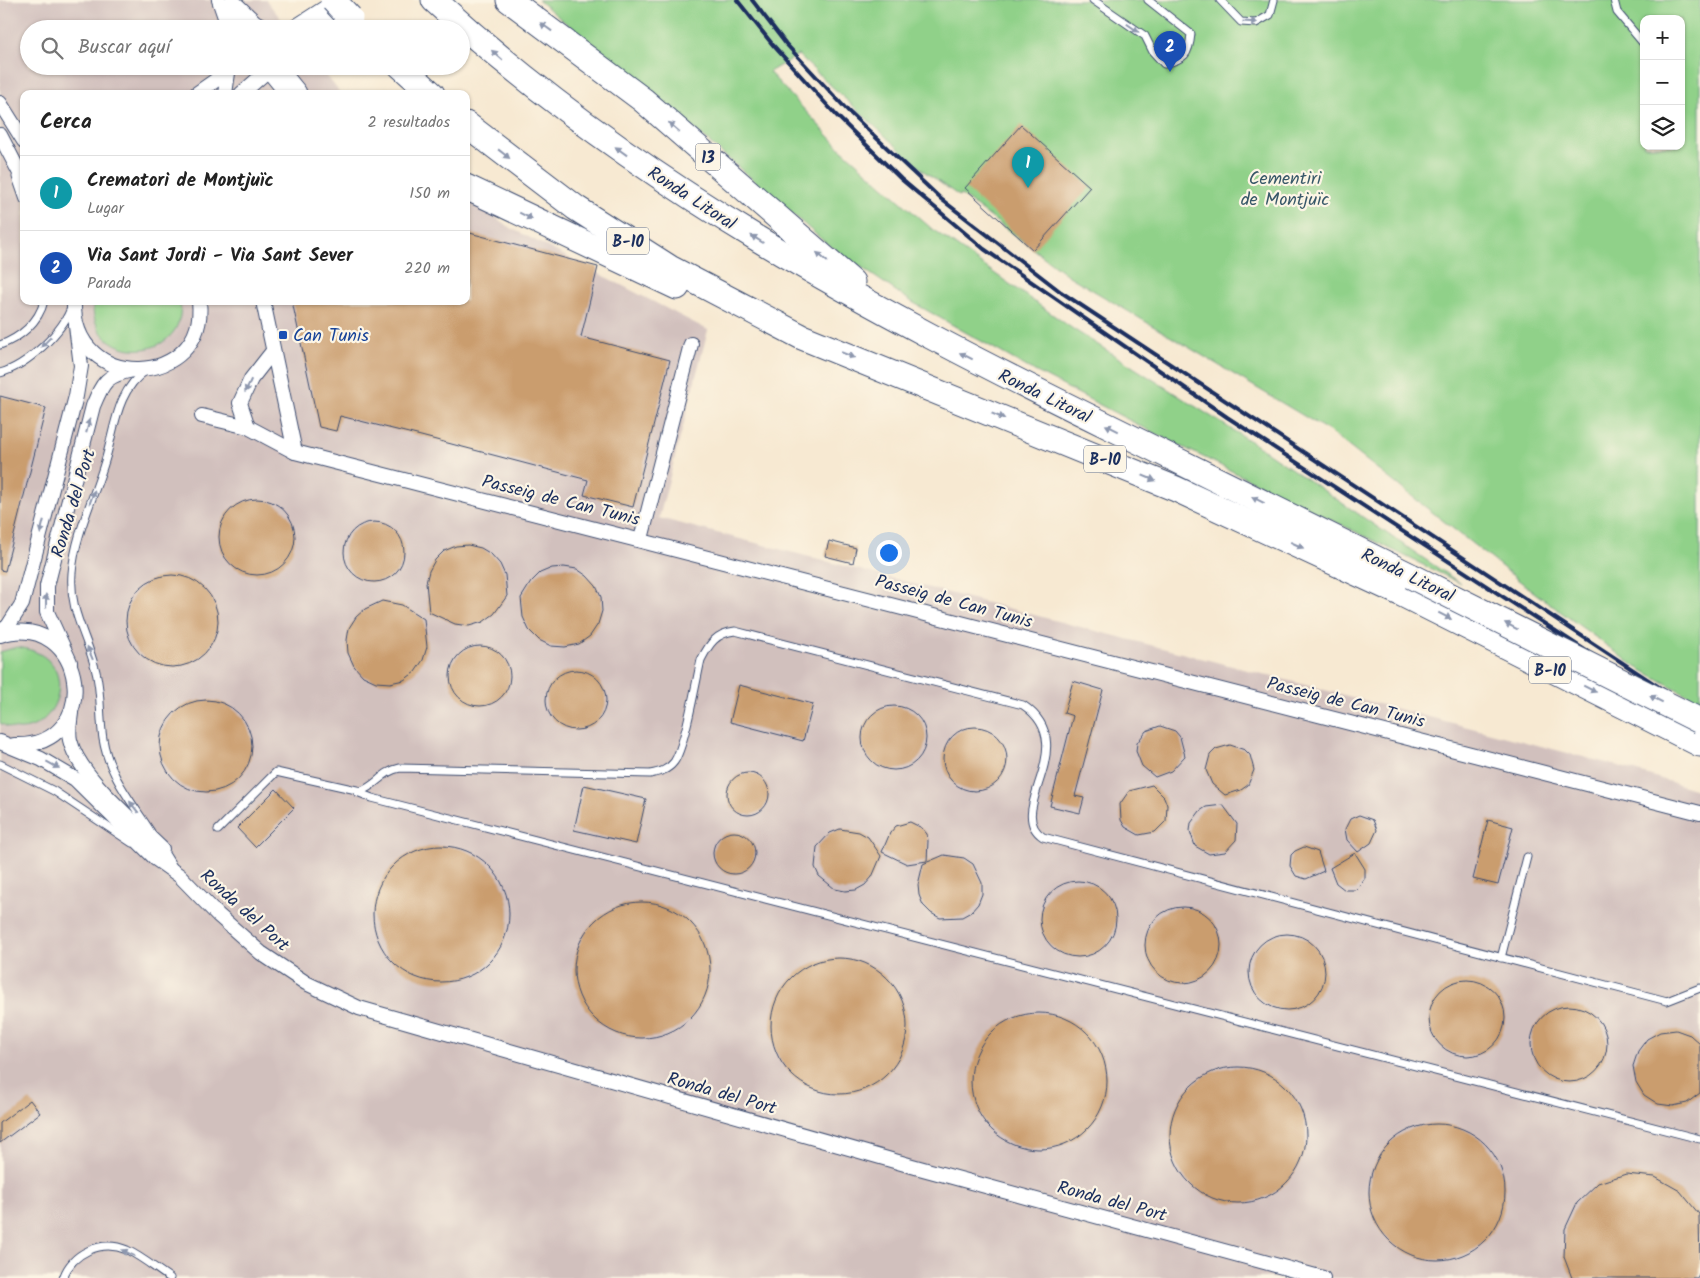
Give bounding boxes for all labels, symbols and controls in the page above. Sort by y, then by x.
map controls [1640,15,1685,150]
button: + [1640,15,1685,60]
one-way arrow [1242,19,1258,27]
search box [20,20,470,75]
one-way arrow [539,23,552,33]
one-way arrow [1126,23,1140,33]
pin: 2 [1154,31,1186,72]
text: Buscar aquí [78,33,170,63]
icon: search [38,34,66,62]
one-way arrow [490,50,503,61]
button: − [1640,60,1685,105]
button: layers [1640,105,1685,150]
text: Cerca [40,106,92,139]
text: 2 resultados [368,110,450,135]
one-way arrow [668,121,680,133]
road number: 13 [696,144,720,170]
one-way arrow [615,145,628,156]
pin: 1 [1012,147,1044,188]
one-way arrow [497,149,510,160]
street label: Ronda Litoral [641,160,742,239]
park label: Cementiri de Montjuïc [1241,165,1329,215]
text: Crematori de Montjuïc [87,166,274,196]
text: 1 [54,181,58,206]
text: 150 m [409,181,450,206]
text: Lugar [87,196,124,221]
one-way arrow [519,212,533,220]
road number: B-10 [607,228,649,255]
one-way arrow [750,234,763,244]
text: Via Sant Jordi - Via Sant Sever [87,241,353,271]
one-way arrow [817,251,829,263]
text: 2 [51,256,61,281]
text: 220 m [404,256,450,281]
text: Parada [87,271,131,296]
place label: Can Tunis [293,322,369,351]
marker: Can Tunis [277,329,289,341]
one-way arrow [40,336,52,348]
one-way arrow [841,351,855,359]
one-way arrow [959,352,974,360]
street label: Ronda Litoral [993,362,1097,433]
one-way arrow [243,379,251,393]
one-way arrow [991,412,1006,420]
one-way arrow [84,419,92,434]
one-way arrow [1105,424,1119,432]
street label: Ronda del Port [44,444,105,561]
road number: B-10 [1084,446,1126,472]
street label: Passeig de Can Tunis [479,468,643,535]
one-way arrow [1142,474,1156,482]
one-way arrow [88,489,96,504]
one-way arrow [1251,496,1265,504]
one-way arrow [38,520,46,535]
your location [876,540,902,566]
one-way arrow [1290,541,1304,549]
street label: Ronda Litoral [1356,541,1460,612]
street label: Passeig de Can Tunis [872,567,1036,637]
one-way arrow [42,593,50,609]
one-way arrow [1438,612,1452,620]
one-way arrow [1504,622,1518,630]
one-way arrow [86,646,94,660]
road number: B-10 [1529,656,1571,684]
street label: Passeig de Can Tunis [1264,670,1428,737]
one-way arrow [1583,686,1597,694]
one-way arrow [1649,695,1664,703]
one-way arrow [45,761,60,769]
one-way arrow [128,801,139,814]
street label: Ronda del Port [193,863,296,960]
street label: Ronda del Port [664,1065,781,1124]
street label: Ronda del Port [1054,1174,1171,1231]
one-way arrow [121,1248,136,1257]

